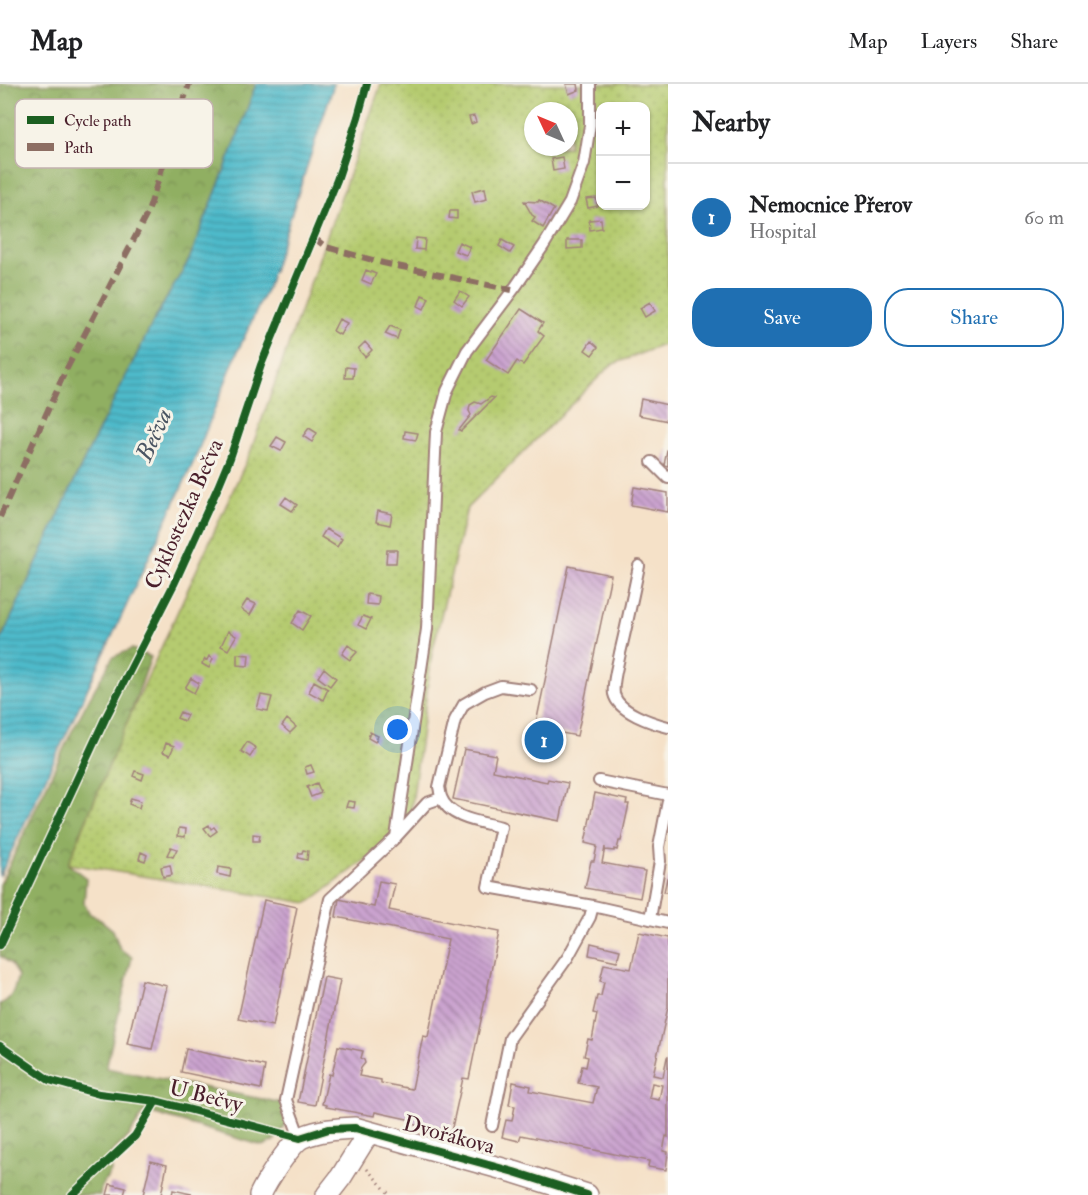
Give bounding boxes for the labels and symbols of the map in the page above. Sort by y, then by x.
legend [15,99,213,168]
north arrow [524,102,578,156]
text: Cycle path [64,111,132,132]
text: Path [64,138,94,158]
water label: Bečva [128,404,179,467]
street label: Cyklostezka Bečva [138,434,230,594]
your location [383,715,412,744]
pin: 1 [524,718,564,762]
street label: U Bečvy [166,1073,246,1119]
street label: Dvořákova [400,1109,499,1161]

